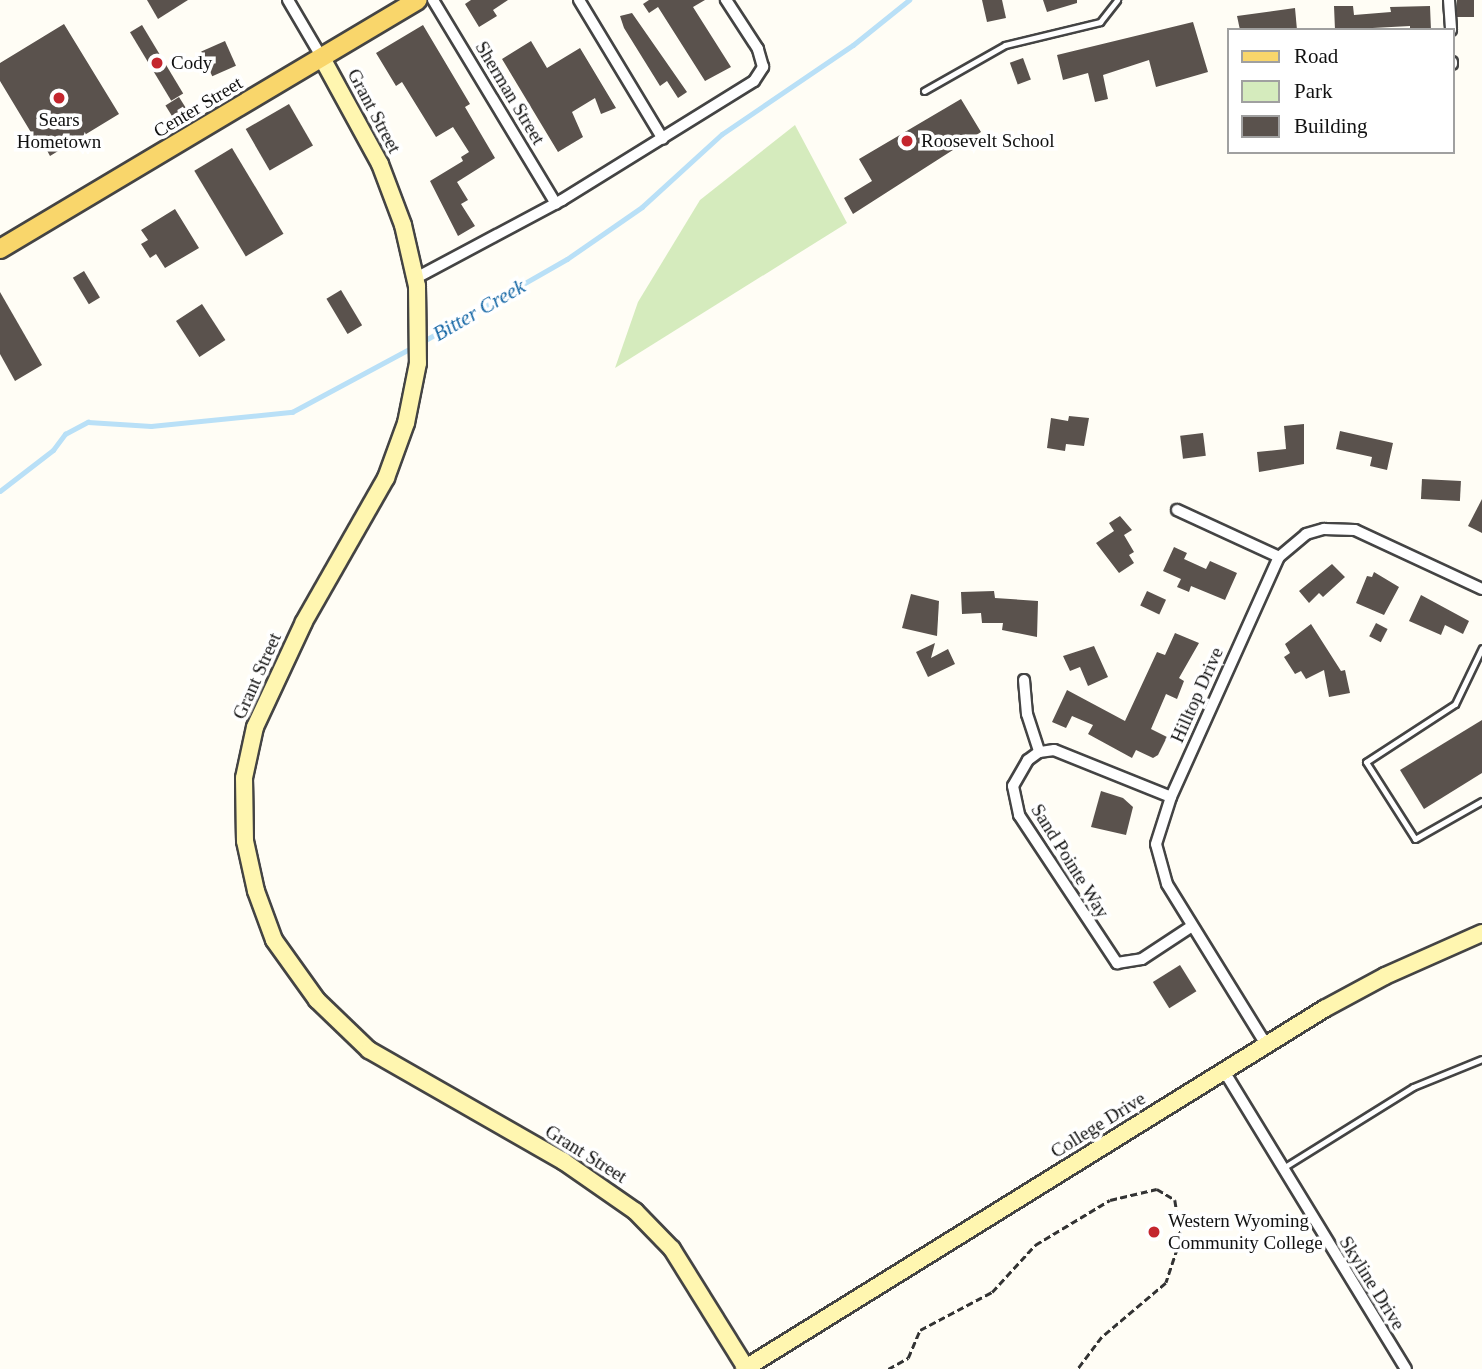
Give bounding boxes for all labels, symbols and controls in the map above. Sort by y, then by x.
legend [1226,28,1454,154]
street label: Sherman Street [470,37,550,149]
text: Road [1294,44,1338,68]
place label: Cody [171,52,212,74]
marker: Cody [149,55,165,71]
street label: Grant Street [342,65,406,157]
street label: Center Street [149,72,247,142]
text: Park [1294,79,1333,103]
marker: Sears Hometown [51,90,67,106]
place label: Sears Hometown [17,109,101,153]
text: Building [1294,114,1368,138]
place label: Roosevelt School [921,130,1055,152]
marker: Roosevelt School [899,133,915,149]
water label: Bitter Creek [428,273,530,347]
street label: Grant Street [228,629,286,723]
street label: Hilltop Drive [1166,644,1228,746]
street label: Sand Pointe Way [1026,800,1114,922]
street label: College Drive [1047,1087,1149,1163]
street label: Grant Street [541,1120,631,1188]
place label: Western Wyoming Community College [1168,1210,1323,1254]
marker: Western Wyoming Community College [1146,1224,1162,1240]
street label: Skyline Drive [1334,1232,1410,1334]

